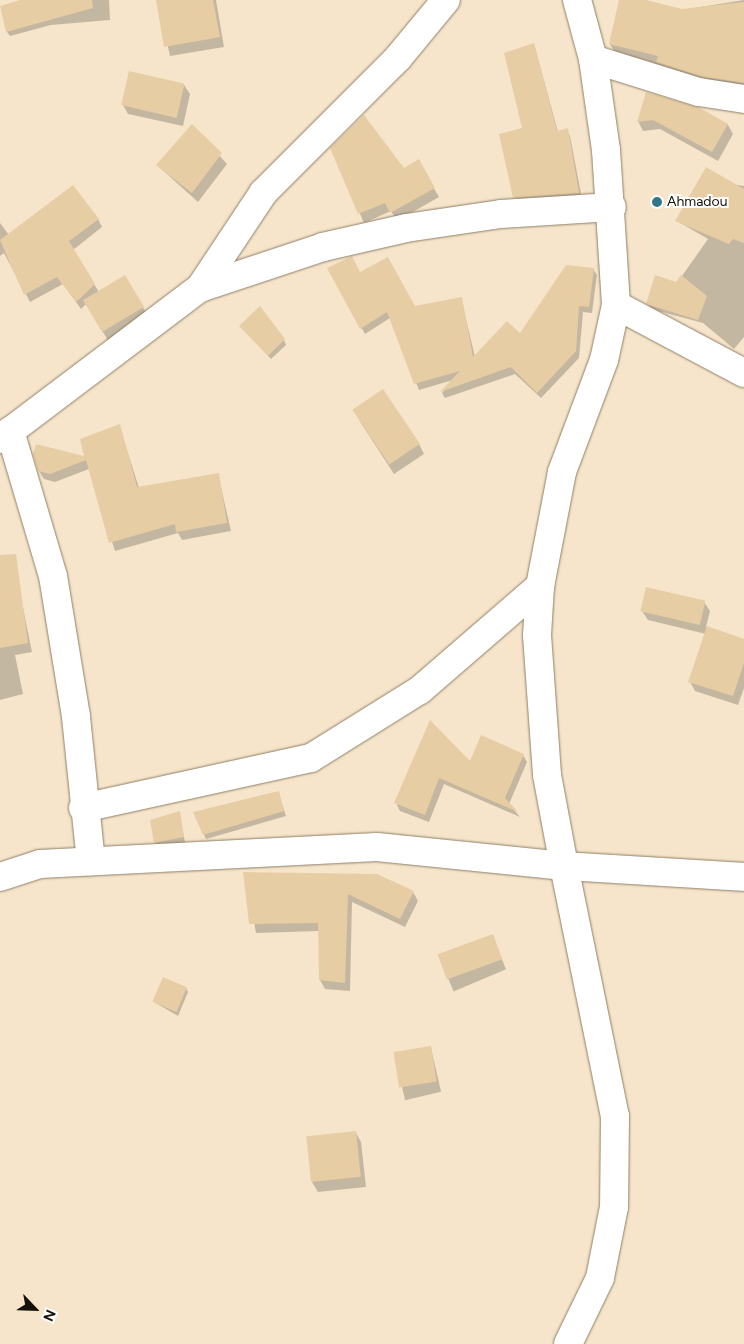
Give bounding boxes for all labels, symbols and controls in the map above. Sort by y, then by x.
place label: Ahmadou [667,194,727,210]
marker: Ahmadou [651,196,663,208]
north arrow [10,1284,60,1334]
text: N [39,1307,59,1324]

